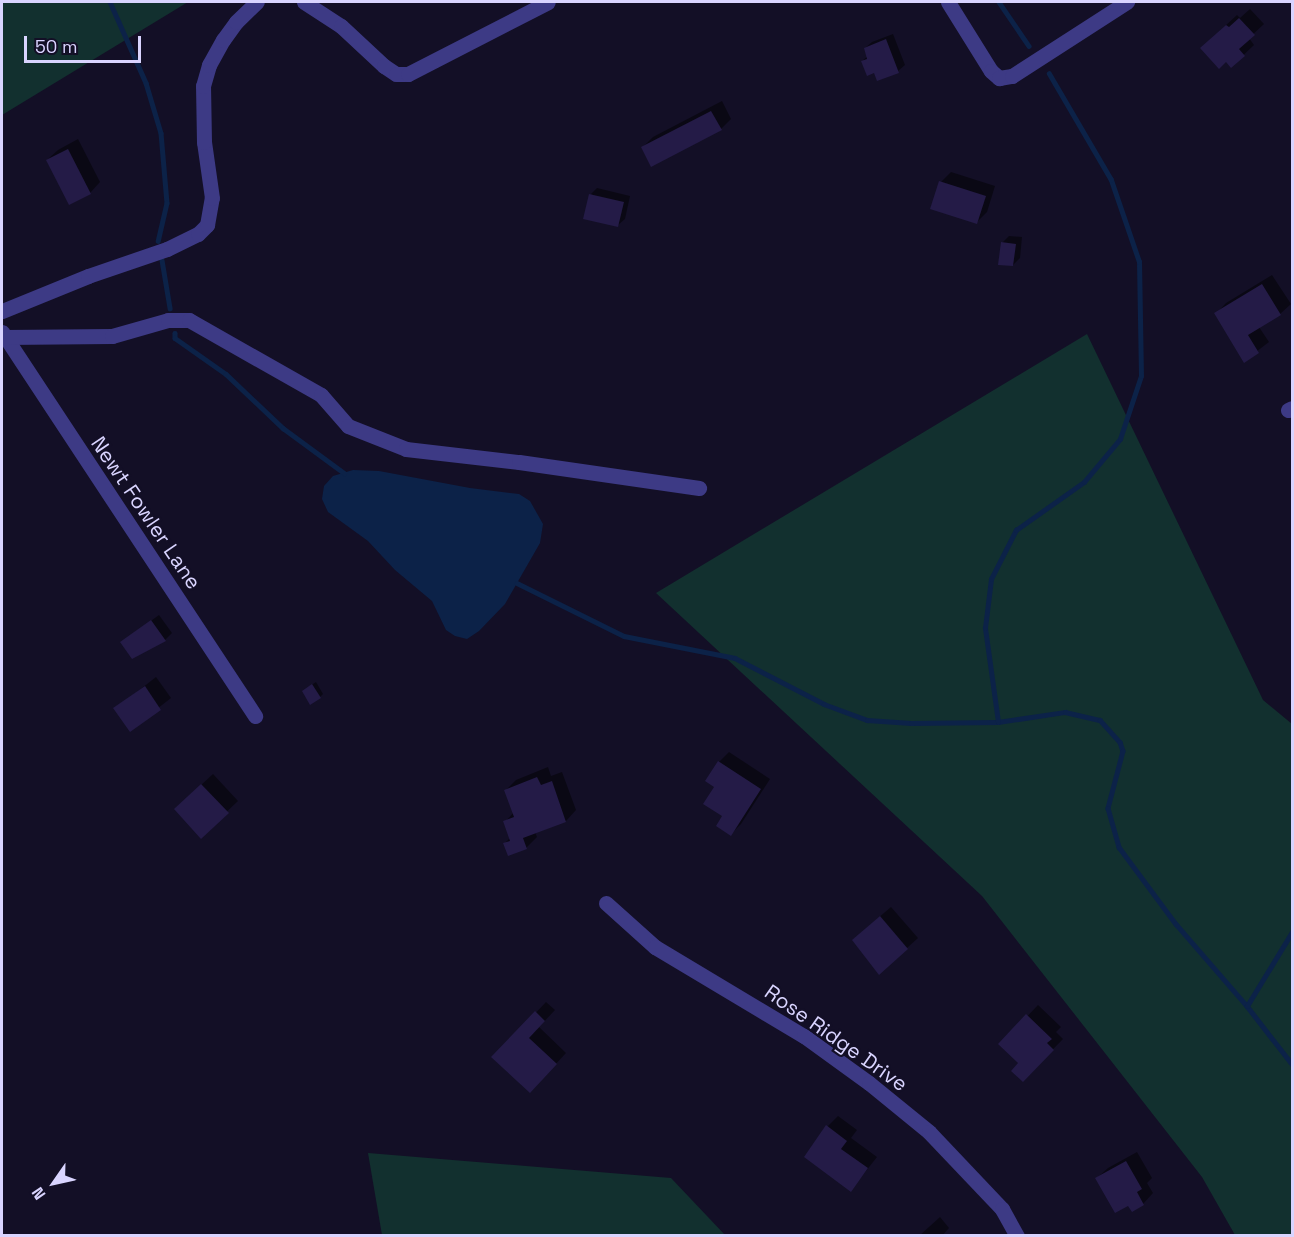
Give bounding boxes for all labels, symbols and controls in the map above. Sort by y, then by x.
scale bar [27,24,144,62]
text: 50 m [35,35,77,58]
street label: Newt Fowler Lane [86,432,206,594]
street label: Rose Ridge Drive [760,979,912,1097]
north arrow [24,1153,84,1213]
text: N [27,1183,50,1204]

